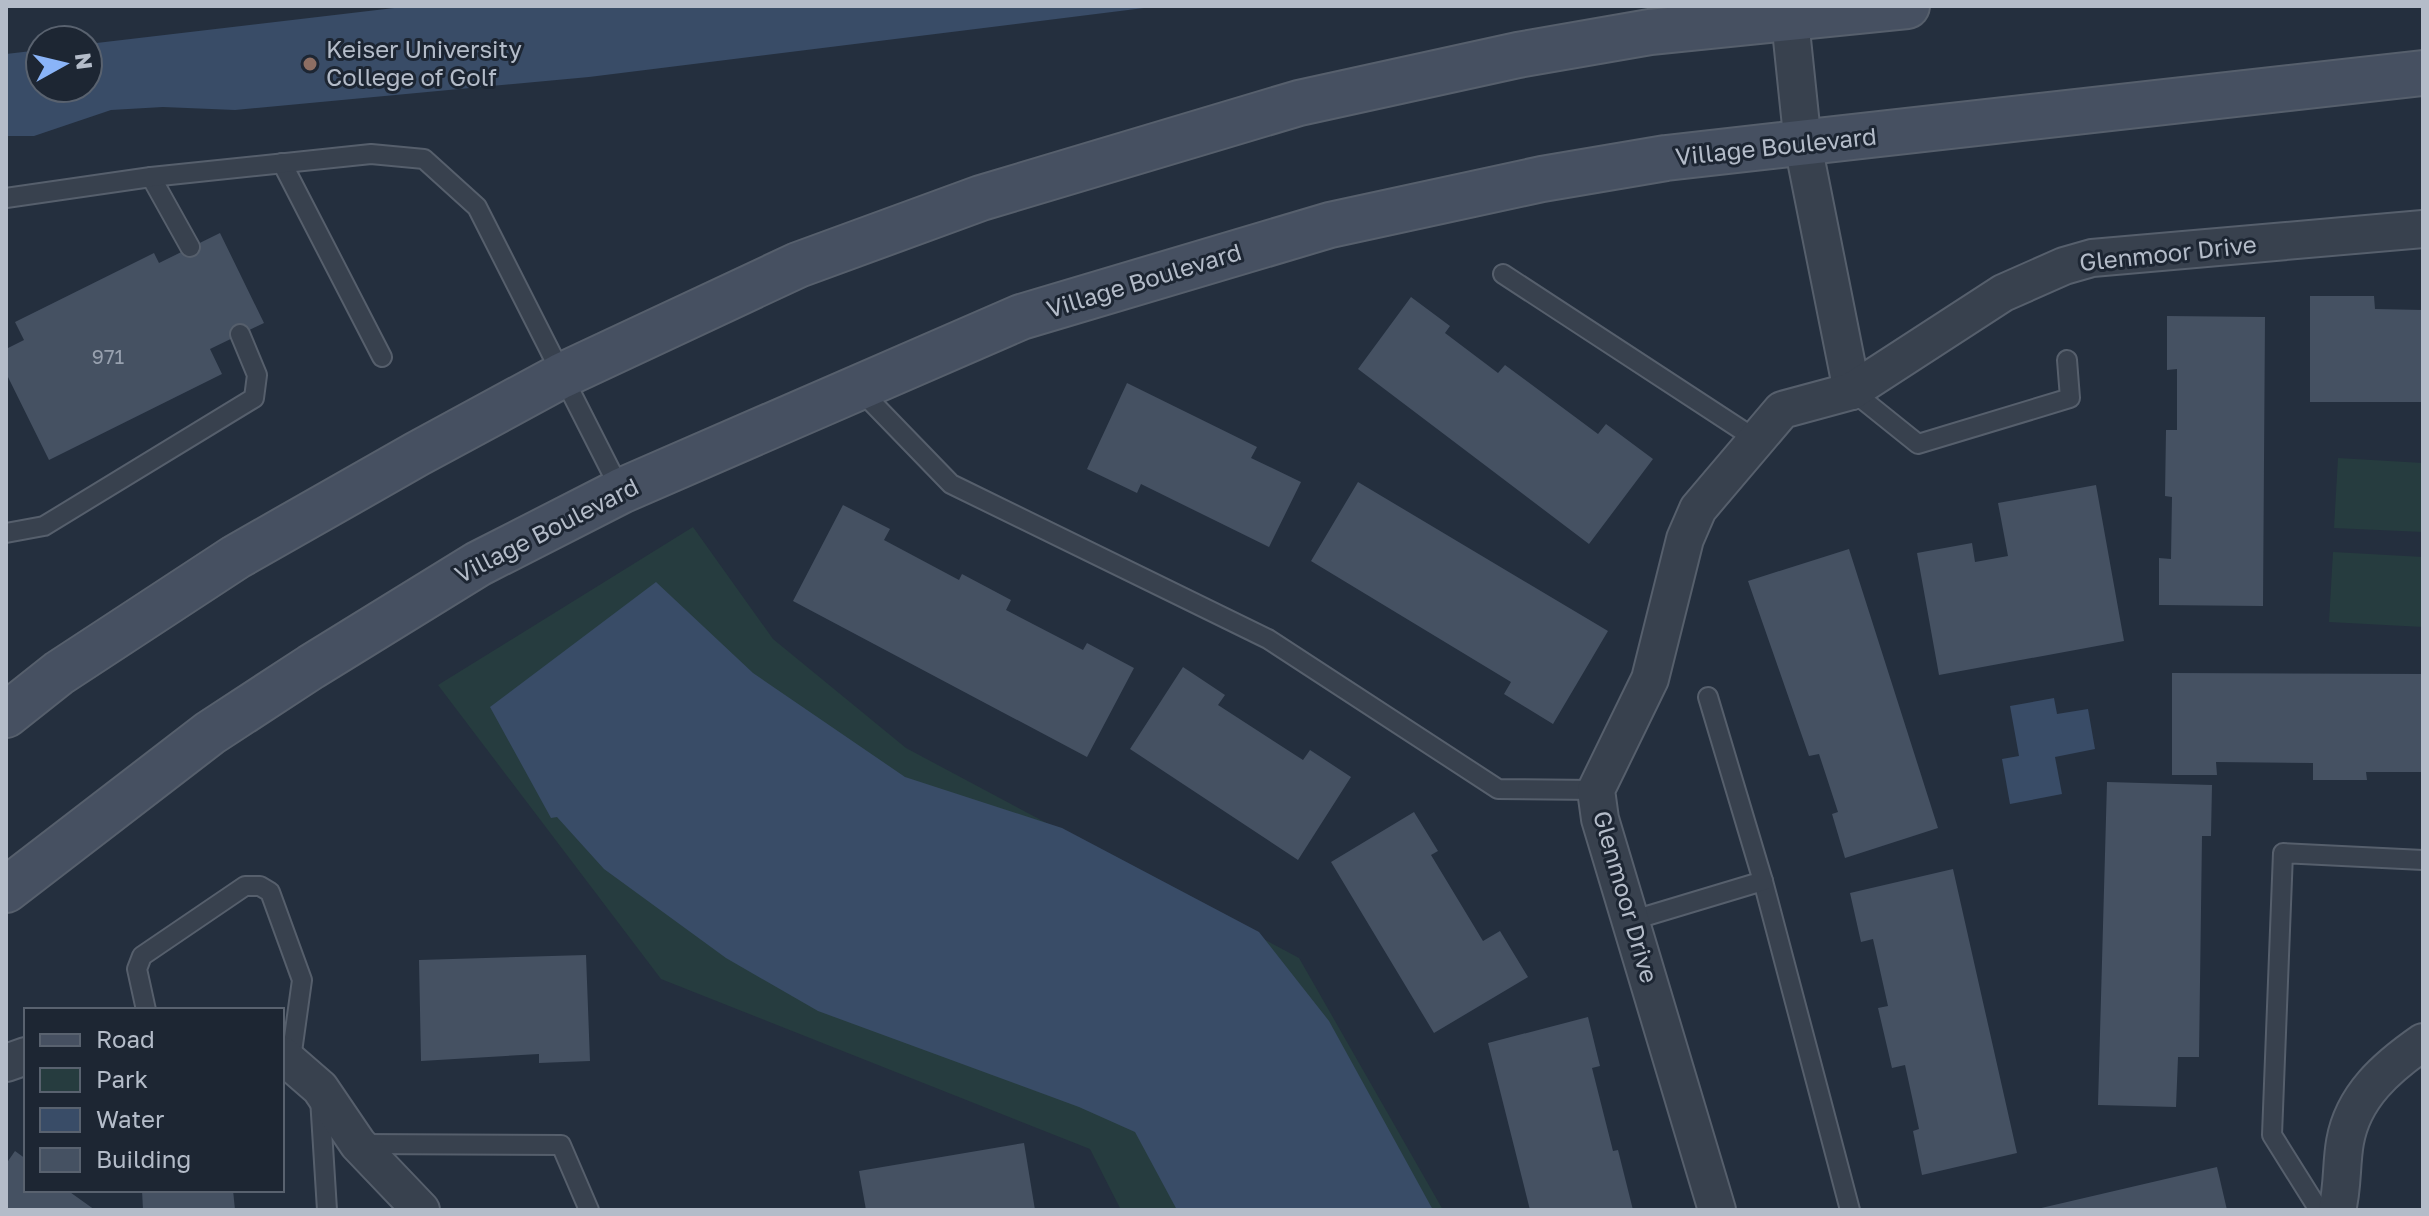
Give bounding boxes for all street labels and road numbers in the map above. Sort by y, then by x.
street label: Village Boulevard [1674,121,1878,170]
street label: Glenmoor Drive [2078,229,2258,276]
street label: Village Boulevard [1043,236,1244,323]
street label: Village Boulevard [450,471,643,588]
street label: Glenmoor Drive [1588,807,1665,986]

